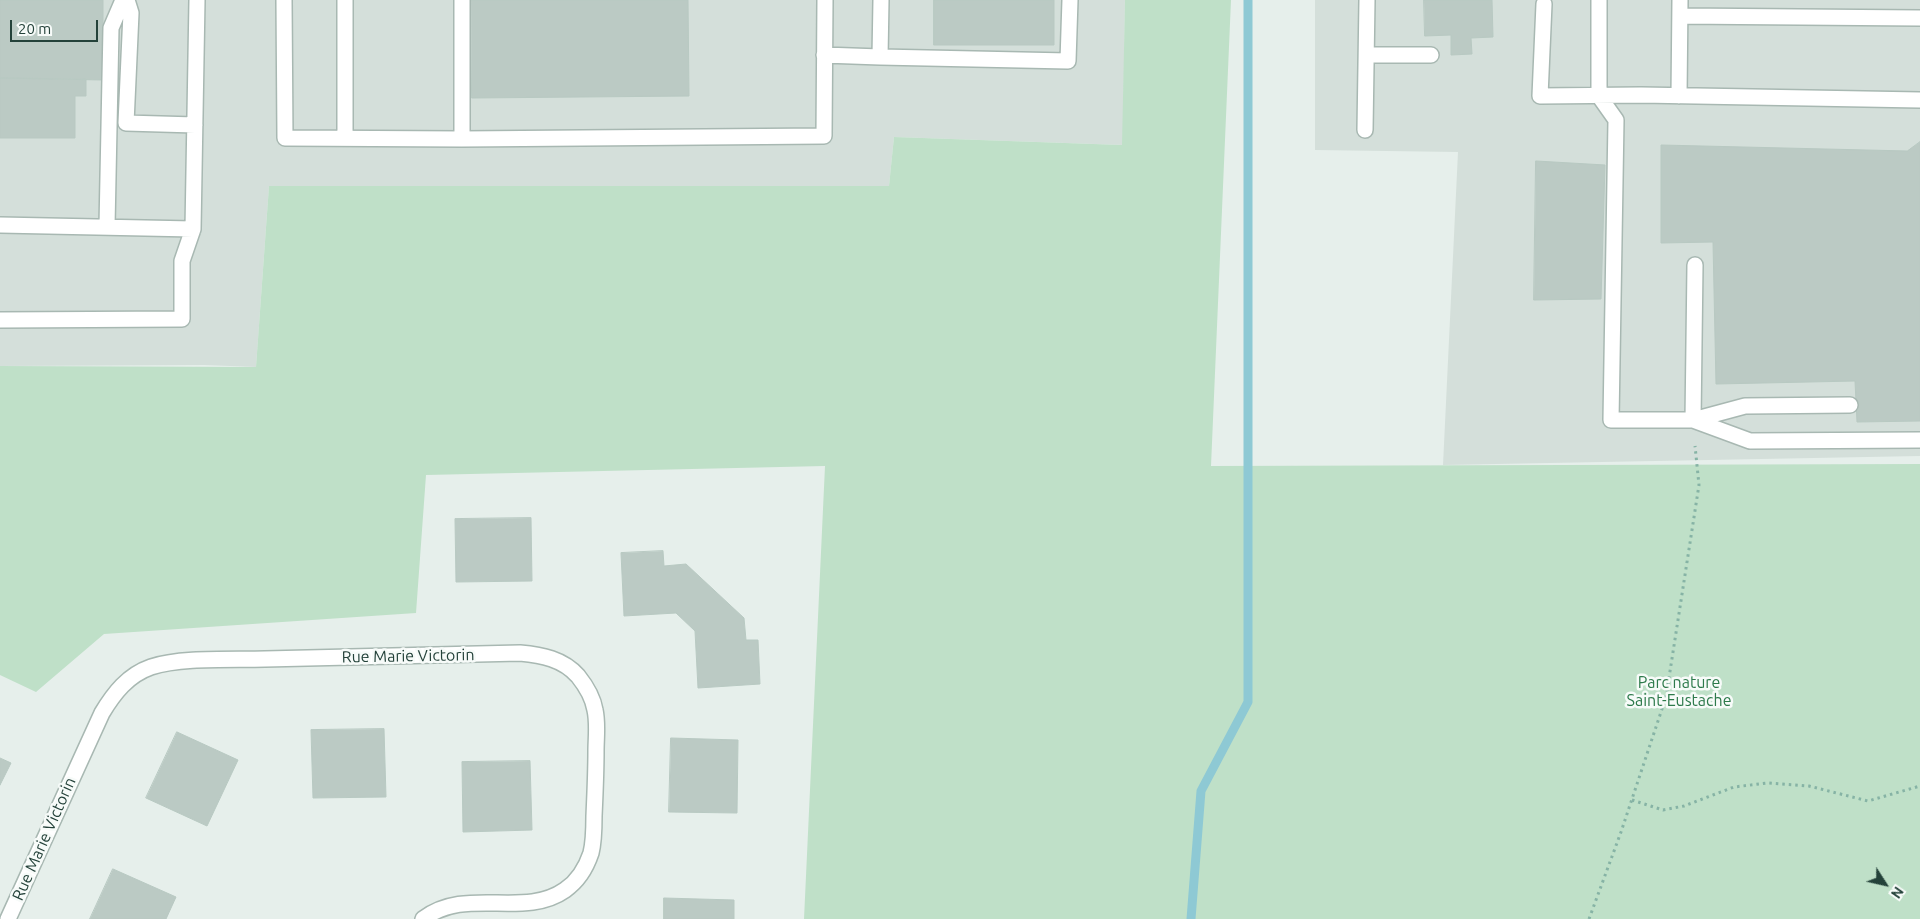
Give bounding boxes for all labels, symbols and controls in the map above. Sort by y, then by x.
scale bar [12,10,100,42]
text: 20 m [18,20,51,37]
street label: Rue Marie Victorin [341,645,475,667]
park label: Parc nature Saint-Eustache [1627,673,1731,711]
street label: Rue Marie Victorin [8,774,80,904]
north arrow [1860,859,1910,909]
text: N [1888,884,1907,901]

